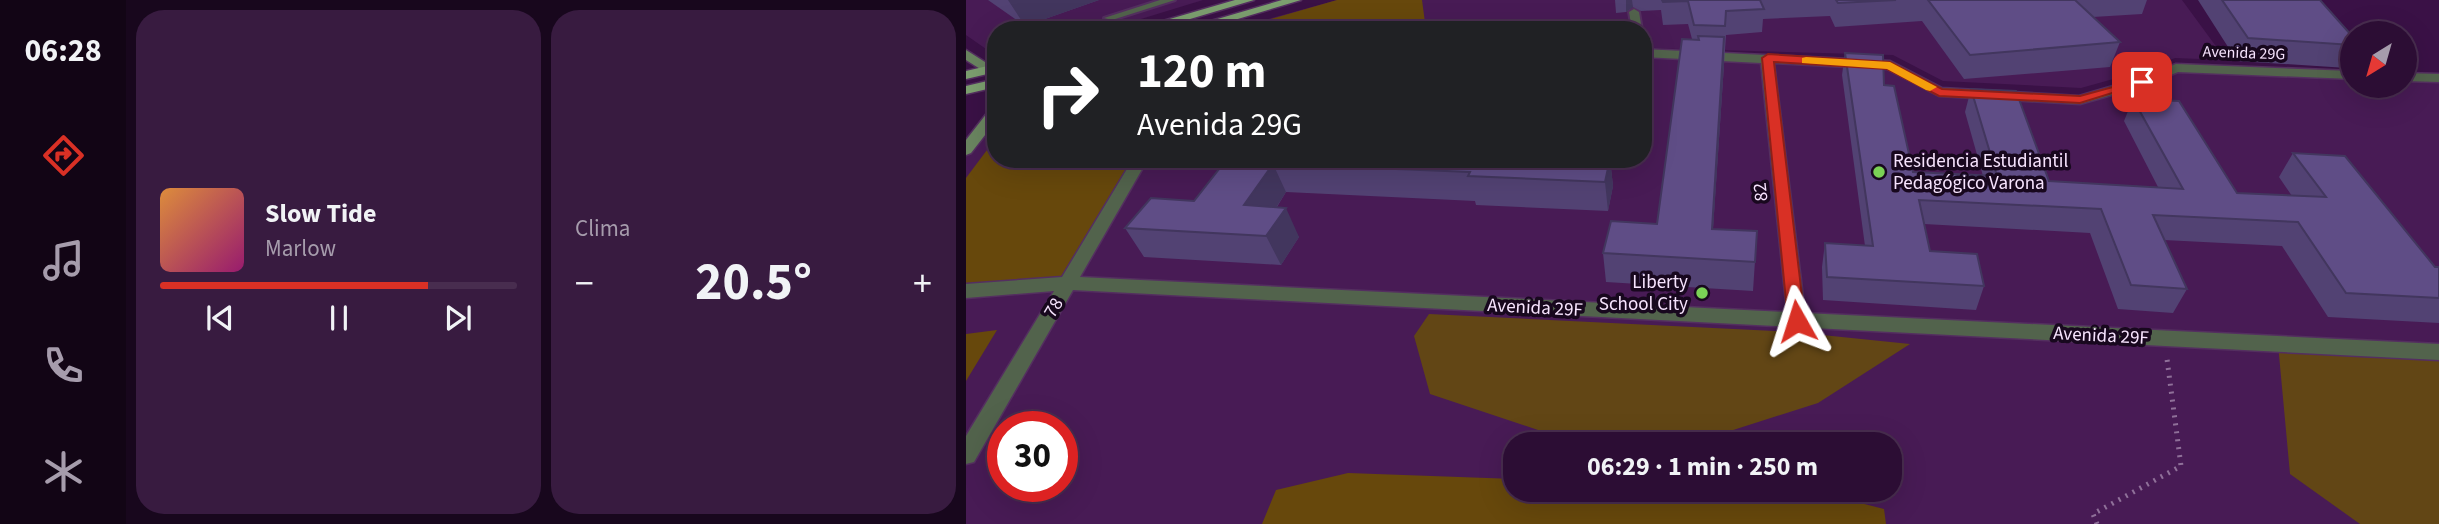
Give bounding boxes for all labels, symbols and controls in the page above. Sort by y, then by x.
north arrow [2340,21,2417,98]
map controls [2340,21,2417,98]
text: 06:28 [24,28,102,74]
text: 120 m [1137,37,1266,107]
street label: Avenida 29G [2202,41,2286,65]
icon: right [1022,49,1113,140]
pin [2112,52,2172,112]
icon: arrive [2123,63,2161,101]
text: Avenida 29G [1137,102,1302,148]
icon: directions [39,131,88,180]
place label: Residencia Estudiantil Pedagógico Varona [1893,148,2068,197]
marker: Residencia Estudiantil Pedagógico Varona [1871,164,1887,180]
street label: 82 [1747,181,1775,203]
text: Slow Tide [265,195,376,232]
text: Clima [575,212,630,245]
text: Marlow [265,232,336,265]
icon: music [39,236,88,285]
text: 20.5° [695,246,812,320]
text: − [575,257,594,311]
text: + [913,257,932,311]
place label: Liberty School City [1599,269,1688,318]
position arrow [1760,284,1834,358]
marker: Liberty School City [1694,285,1710,301]
street label: Avenida 29F [1487,292,1583,324]
street label: 78 [1038,293,1070,323]
icon: previous [201,299,239,337]
icon: pause [320,299,358,337]
icon: next [439,299,477,337]
street label: Avenida 29F [2053,320,2149,352]
icon: phone [39,341,88,390]
speed limit sign: 30 [987,411,1078,502]
icon: climate [39,447,88,496]
text: 06:29 · 1 min · 250 m [1587,448,1818,485]

